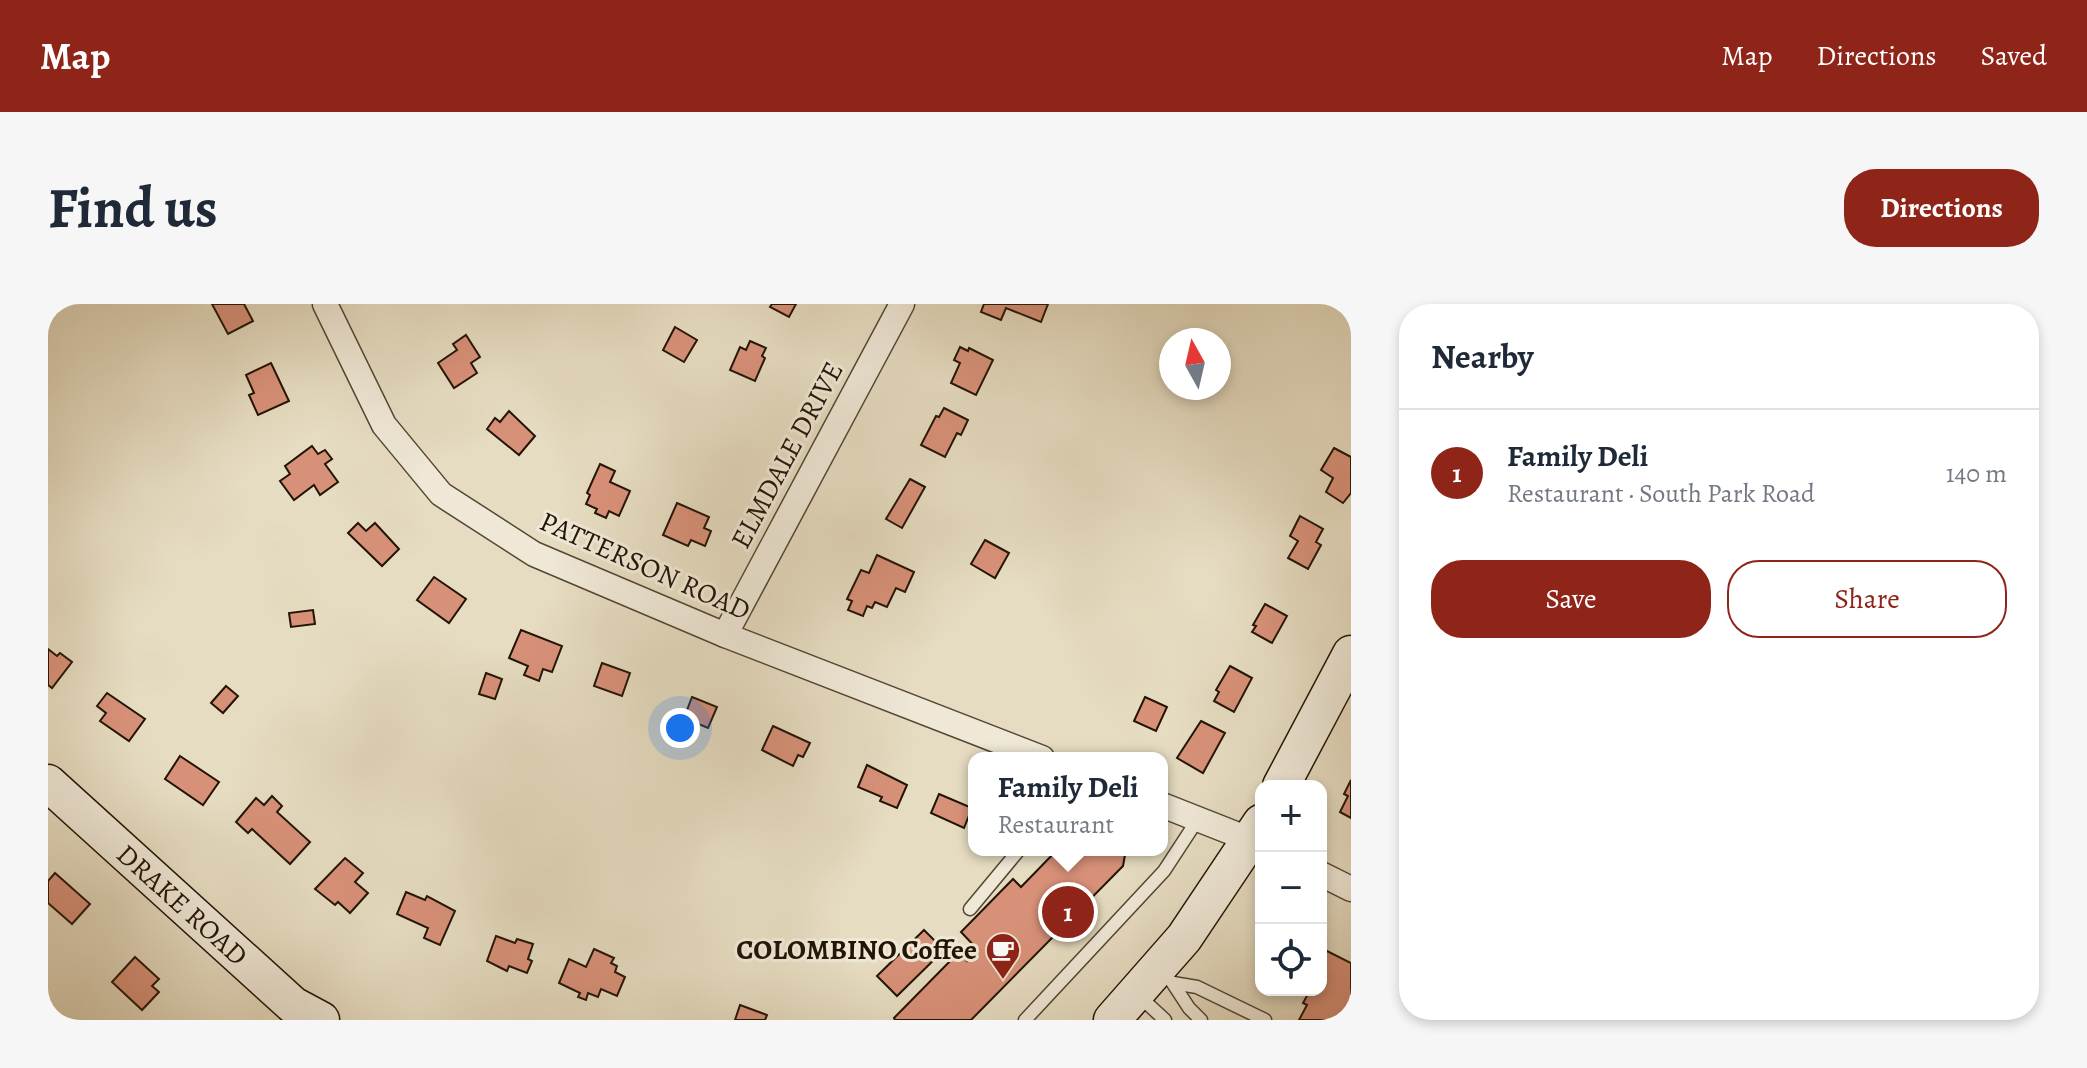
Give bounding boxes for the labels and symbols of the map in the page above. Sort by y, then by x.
north arrow [1159,328,1231,400]
street label: ELMDALE DRIVE [722,355,852,555]
street label: PATTERSON ROAD [534,503,756,629]
your location [660,708,700,748]
street label: DRAKE ROAD [108,836,256,974]
pin: 1 [1042,882,1094,942]
place label: COLOMBINO Coffee [736,931,977,969]
cafe icon: COLOMBINO Coffee [984,931,1022,981]

